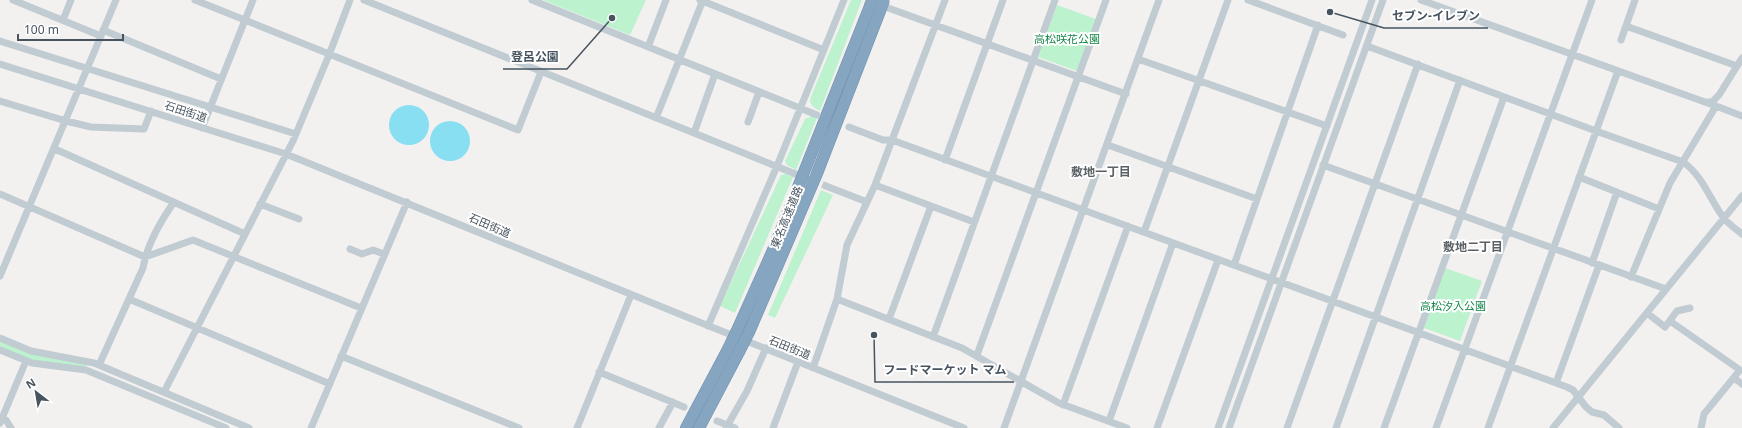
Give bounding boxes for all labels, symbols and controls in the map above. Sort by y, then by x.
callout: セブン-イレブン [1384,4,1488,28]
text: セブン-イレブン [1392,7,1480,24]
scale bar [18,16,123,42]
text: 100 m [24,21,59,38]
park label: 高松咲花公園 [1034,31,1100,46]
callout: 登呂公園 [503,45,567,69]
text: 登呂公園 [511,48,559,65]
street label: 石田街道 [163,97,209,125]
district label: 敷地一丁目 [1071,163,1131,180]
street label: 東名高速道路 [767,184,805,250]
street label: 石田街道 [467,210,513,240]
district label: 敷地二丁目 [1443,238,1503,255]
park label: 高松汐入公園 [1420,298,1486,313]
street label: 石田街道 [767,332,813,362]
callout: フードマーケット マム [875,358,1014,382]
text: フードマーケット マム [883,361,1007,378]
north arrow [16,372,56,412]
text: N [23,374,38,392]

